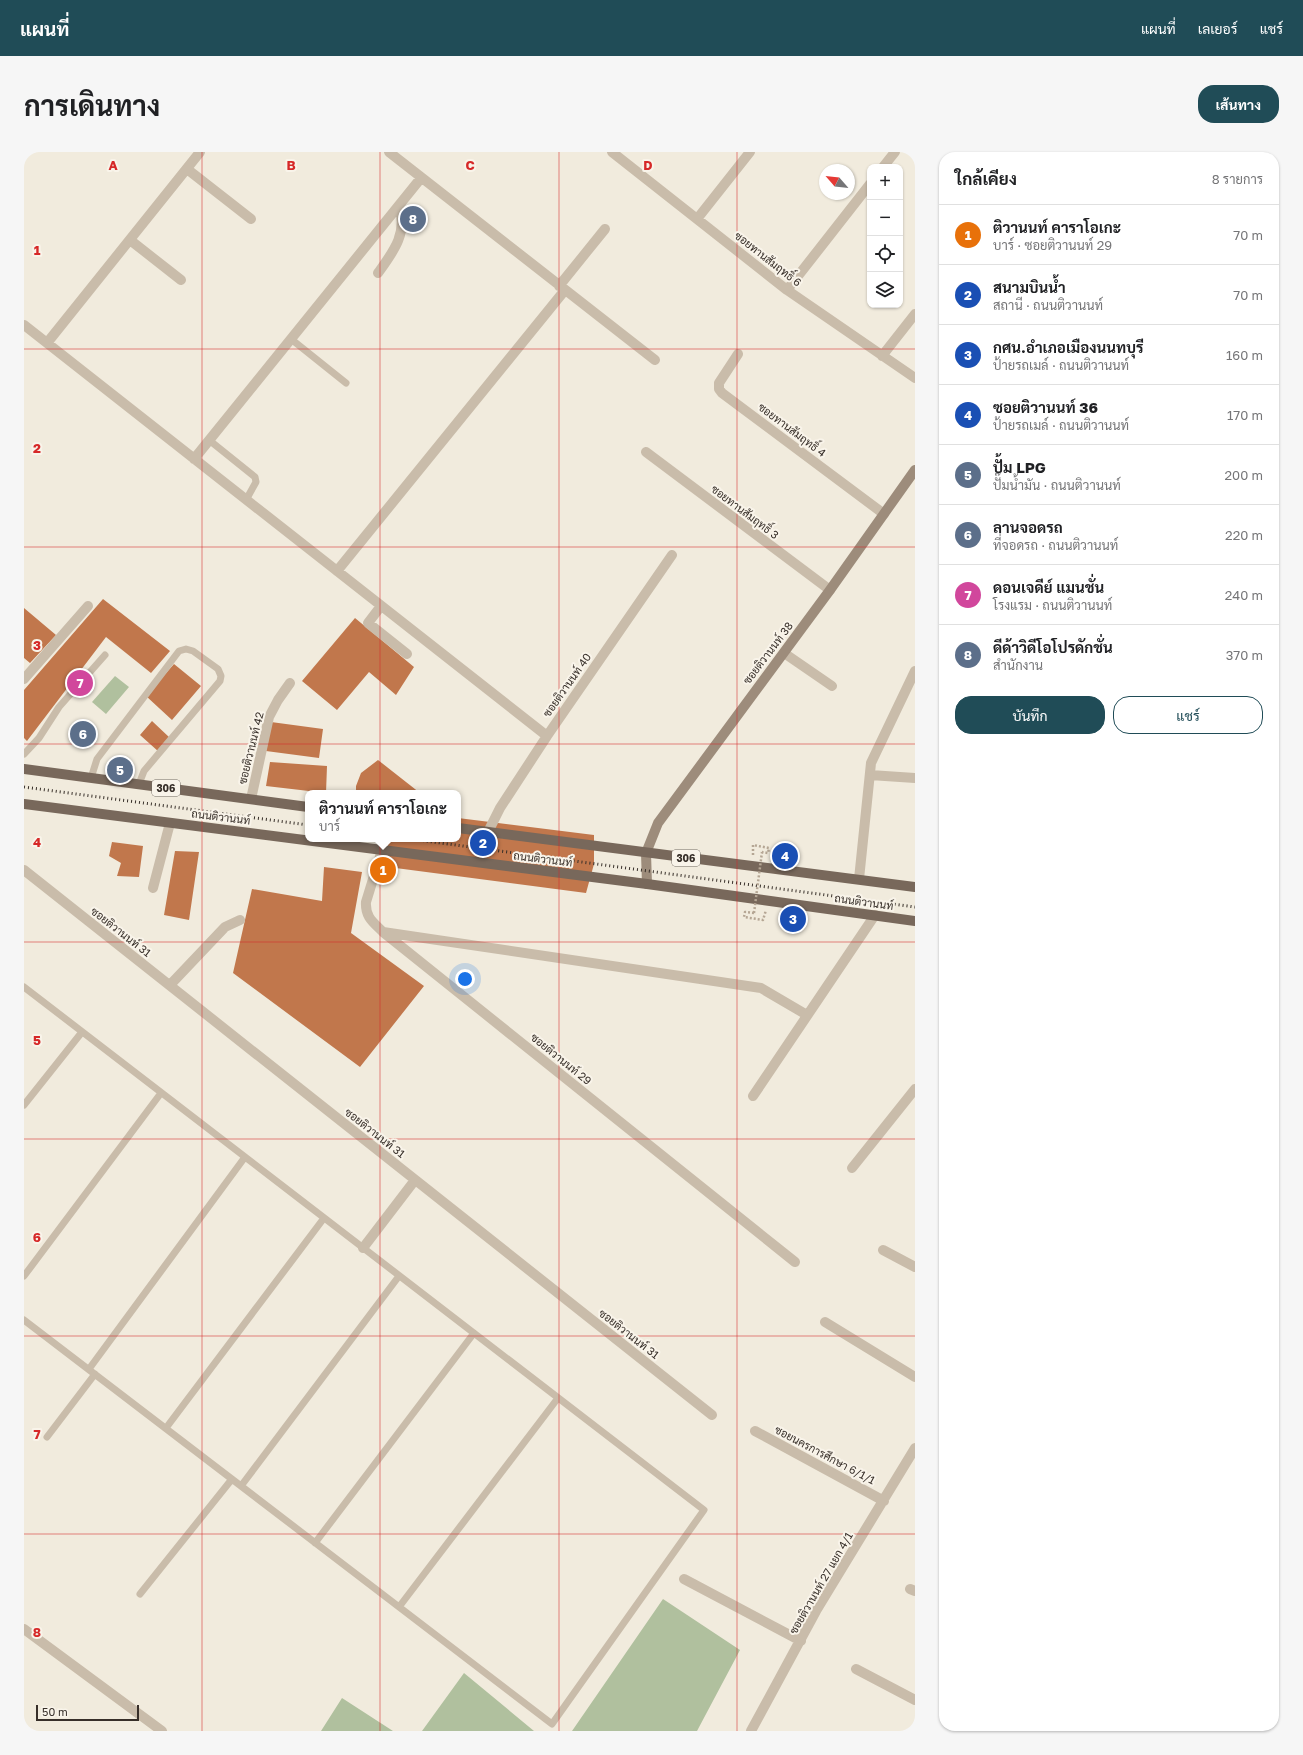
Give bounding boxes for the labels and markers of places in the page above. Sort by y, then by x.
pin: 8 [400,204,426,234]
pin: 7 [67,668,93,698]
pin: 6 [70,719,96,749]
pin: 5 [107,755,133,785]
pin: 2 [470,828,496,858]
pin: 4 [772,841,798,871]
pin: 1 [370,855,396,885]
pin: 3 [780,904,806,934]

